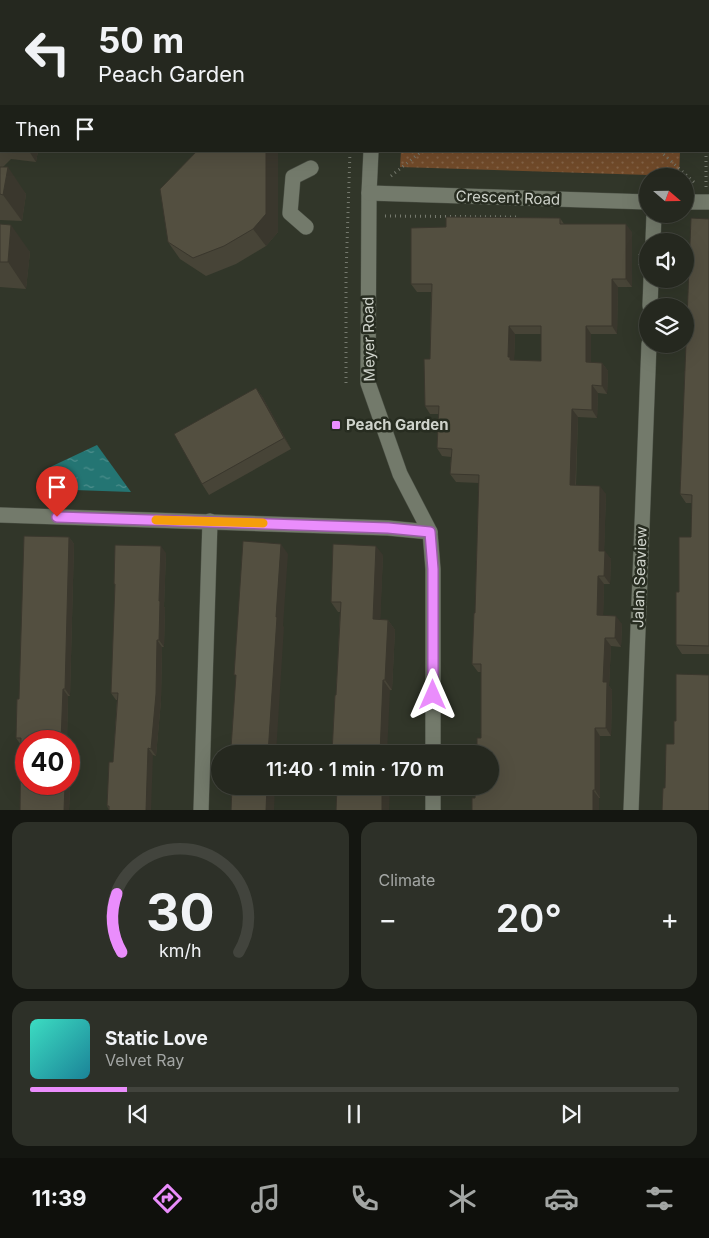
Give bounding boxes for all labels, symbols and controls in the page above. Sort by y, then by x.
text: 50 m [98,19,184,61]
icon: left [15,20,80,85]
text: Peach Garden [98,61,245,87]
icon: arrive [71,115,99,143]
text: Then [15,118,61,141]
north arrow [639,168,694,222]
map controls [639,168,694,353]
street label: Crescent Road [455,186,561,209]
button: sound [639,233,694,288]
street label: Meyer Road [358,296,379,382]
button: layers [639,298,694,353]
place label: Peach Garden [346,415,449,434]
marker: Peach Garden [330,419,342,431]
pin [36,466,78,517]
icon: arrive [43,473,71,501]
street label: Jalan Seaview [628,526,651,628]
position arrow [406,668,458,720]
speed limit sign: 40 [15,730,80,795]
text: 11:40 · 1 min · 170 m [266,758,444,781]
text: Climate [379,870,435,890]
text: 30 [146,881,215,944]
text: 20° [496,895,562,941]
text: − [379,902,397,936]
text: + [660,902,679,936]
text: km/h [159,940,201,961]
text: Static Love [105,1027,208,1050]
text: Velvet Ray [105,1050,184,1070]
icon: previous [124,1100,152,1128]
icon: pause [340,1100,368,1128]
icon: next [557,1100,585,1128]
icon: directions [150,1181,185,1216]
icon: music [248,1181,283,1216]
icon: phone [347,1181,382,1216]
icon: climate [445,1181,480,1216]
icon: car [544,1181,579,1216]
icon: filters [642,1181,677,1216]
text: 11:39 [32,1185,87,1211]

